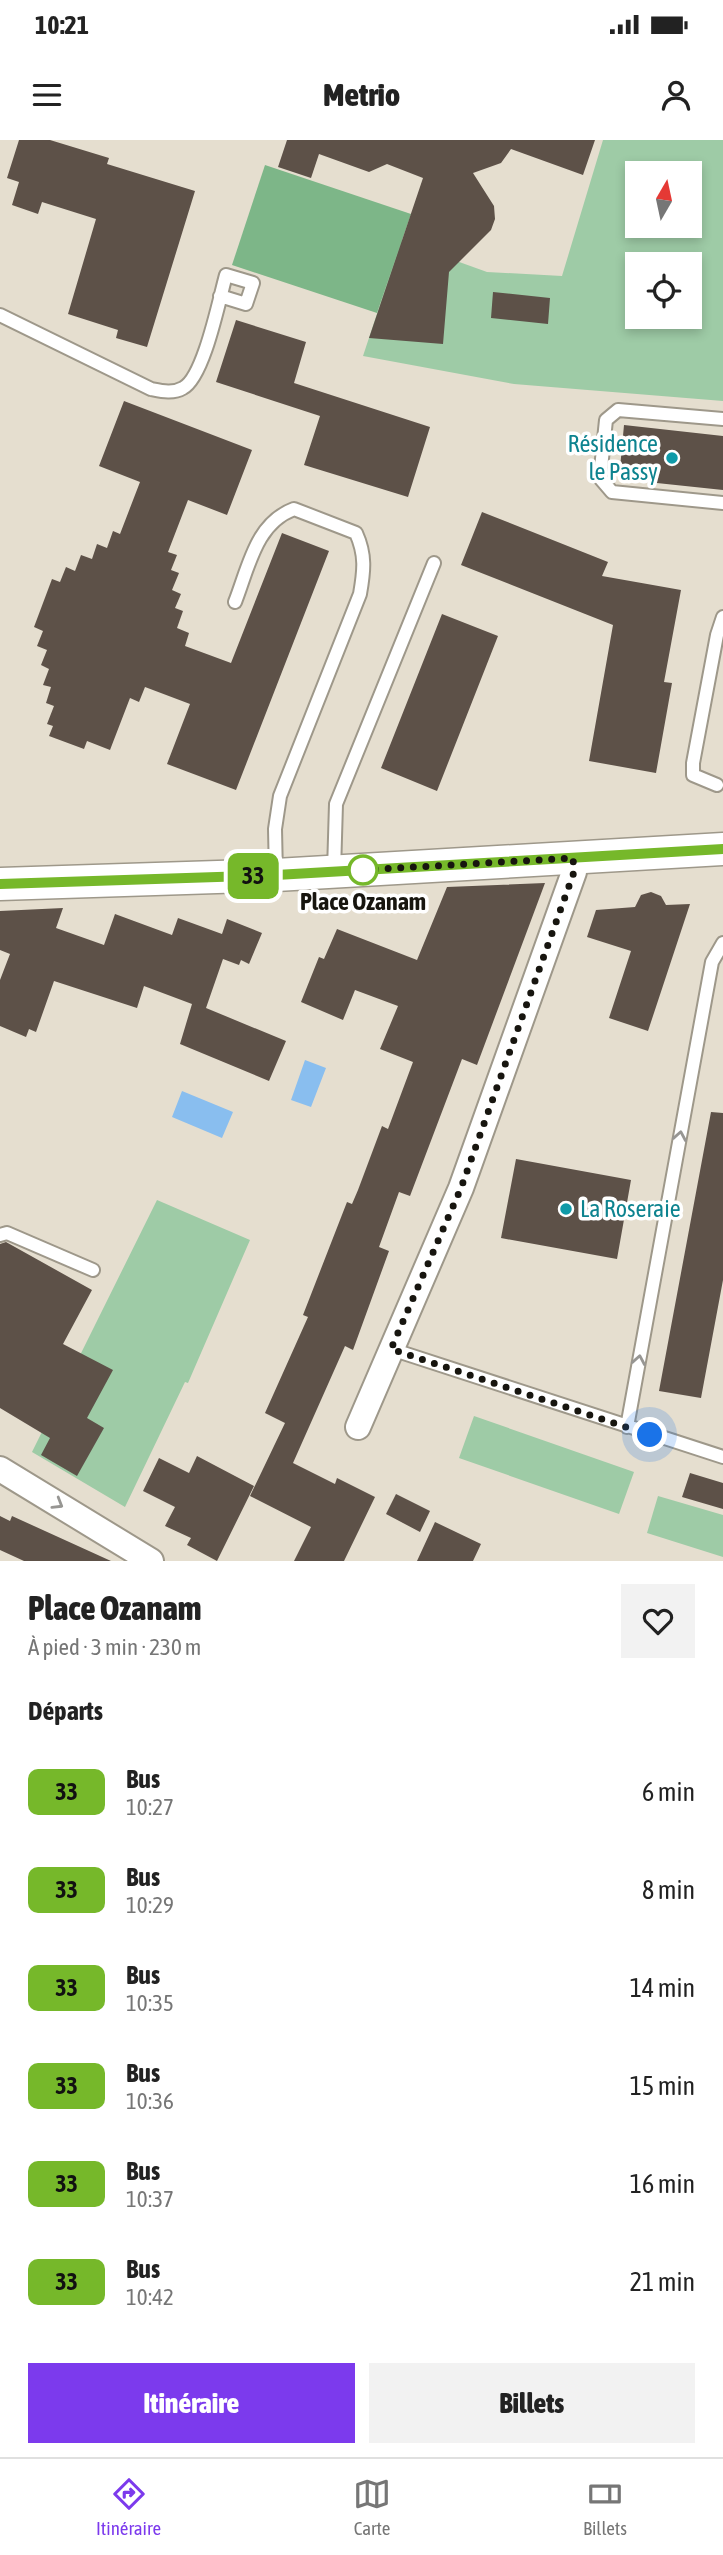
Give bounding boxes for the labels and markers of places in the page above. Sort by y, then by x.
place label: Résidence le Passy [567,430,658,485]
marker: Résidence le Passy [664,450,680,466]
marker: Place Ozanam [348,855,378,885]
place label: Place Ozanam [300,888,426,915]
place label: La Roseraie [580,1195,681,1222]
marker: La Roseraie [558,1201,574,1217]

